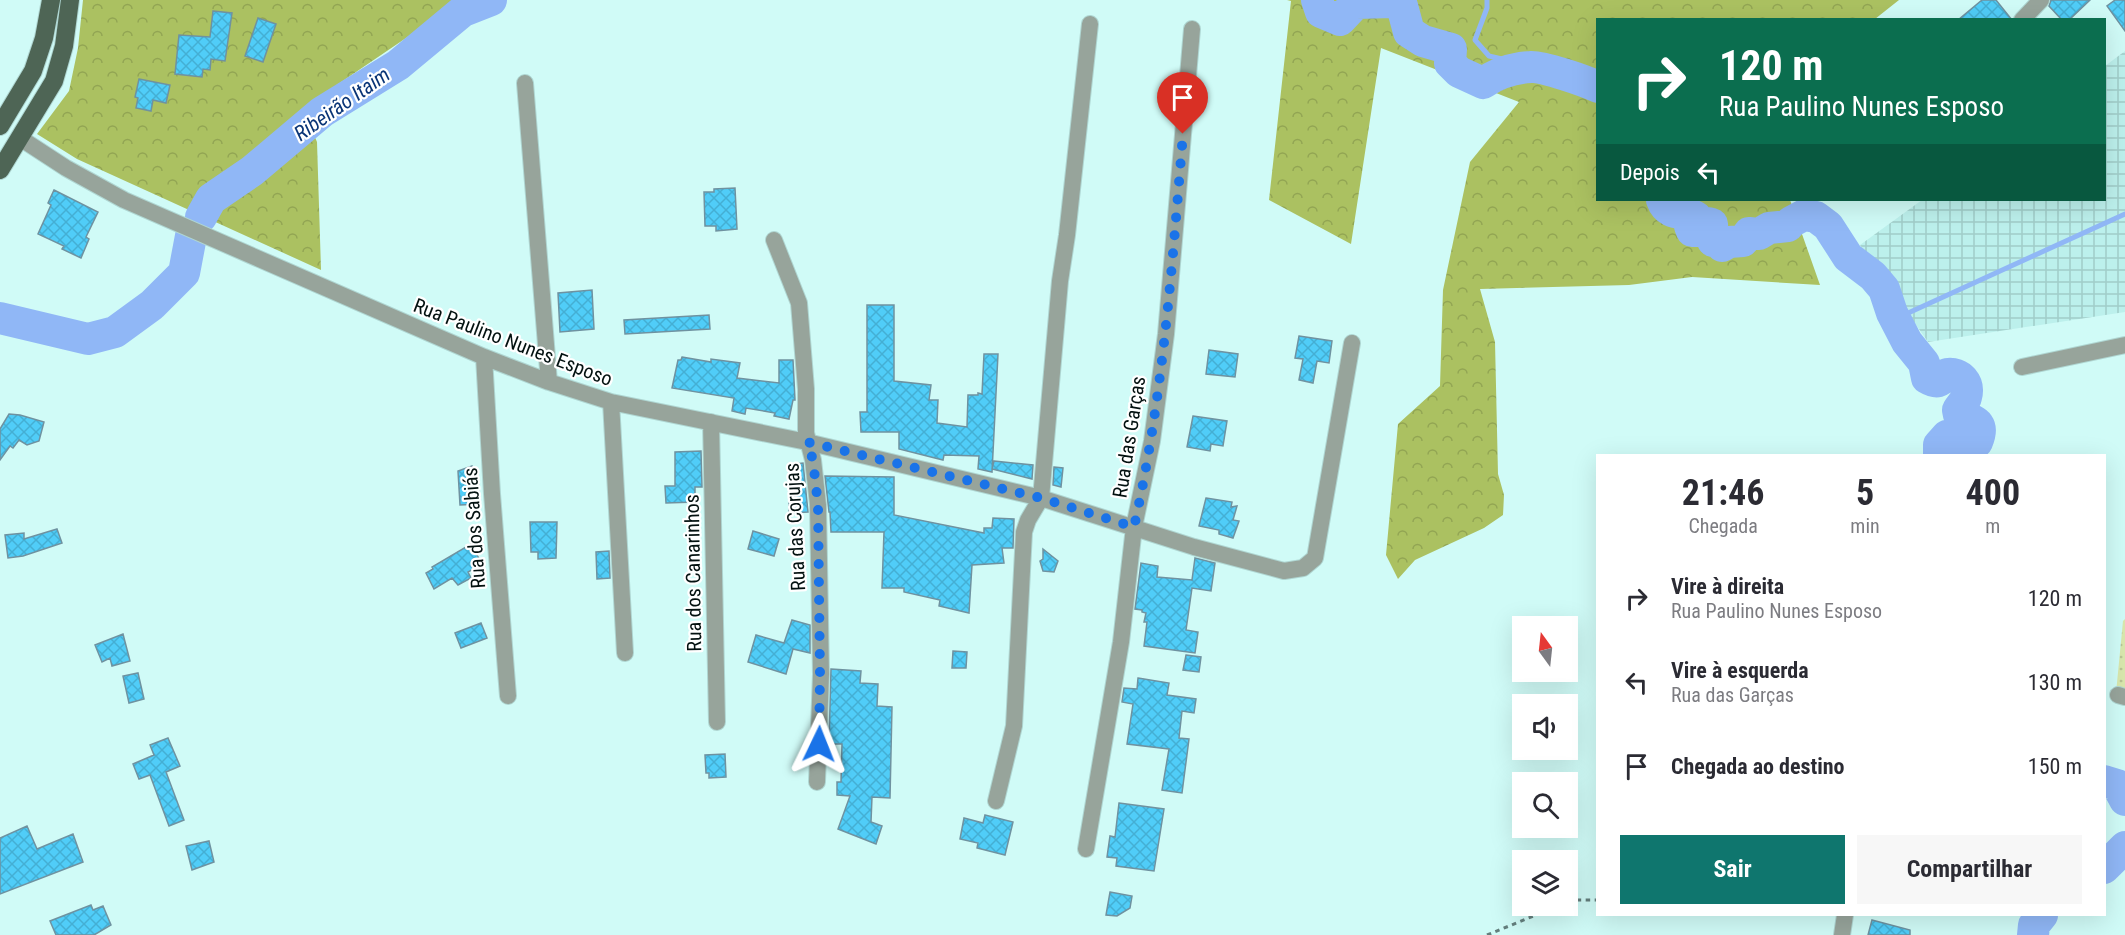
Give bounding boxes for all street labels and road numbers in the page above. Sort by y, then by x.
street label: Rua Paulino Nunes Esposo [410,293,616,391]
street label: Rua das Garças [1108,374,1150,500]
street label: Rua das Corujas [780,462,810,592]
street label: Rua dos Sabiás [458,467,490,589]
street label: Rua dos Canarinhos [680,494,706,652]

